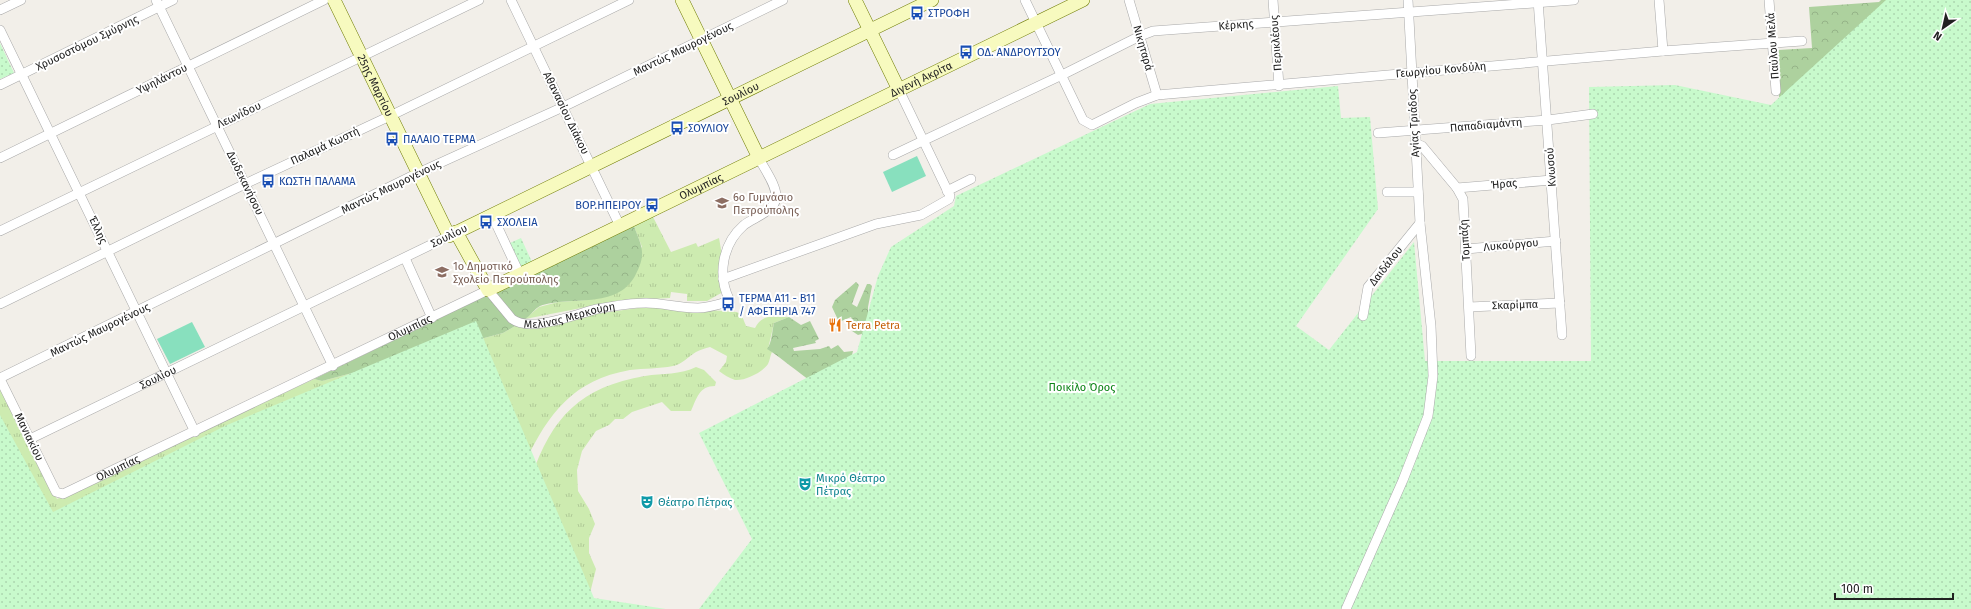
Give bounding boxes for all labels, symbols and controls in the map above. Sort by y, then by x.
bus stop icon: ΣΤΡΟΦΗ [909,5,925,21]
place label: ΣΤΡΟΦΗ [928,7,970,20]
north arrow [1923,8,1963,48]
street label: Χρυσοστόμου Σμύρνης [34,12,140,74]
street label: Παύλου Μελά [1764,12,1782,80]
street label: Περικλέους [1268,15,1284,71]
street label: Κέρκης [1218,17,1254,33]
street label: Μαντώς Μαυρογένους [631,19,735,79]
street label: Νικηταρά [1130,24,1156,73]
text: N [1931,28,1944,43]
bus stop icon: ΟΔ. ΑΝΔΡΟΥΤΣΟΥ [958,44,974,60]
place label: ΟΔ. ΑΝΔΡΟΥΤΣΟΥ [977,46,1061,59]
street label: 25ης Μαρτίου [355,52,396,119]
street label: Διγενή Ακρίτα [888,58,955,100]
street label: Γεωργίου Κονδύλη [1395,60,1487,80]
street label: Υψηλάντου [134,61,190,97]
street label: Αθανασίου Διάκου [540,70,592,156]
street label: Σουλίου [720,79,761,108]
street label: Αγίας Τριάδος [1406,89,1422,157]
street label: Λεωνίδου [215,99,263,131]
street label: Παπαδιαμάντη [1449,115,1523,135]
bus stop icon: ΣΟΥΛΙΟΥ [669,120,685,136]
place label: ΣΟΥΛΙΟΥ [688,122,729,135]
street label: Παλαμά Κωστή [288,124,362,168]
bus stop icon: ΠΑΛΑΙΟ ΤΕΡΜΑ [384,131,400,147]
place label: ΠΑΛΑΙΟ ΤΕΡΜΑ [403,133,476,146]
street label: Κνωσού [1543,147,1559,187]
street label: Δωδεκανήσου [224,149,266,217]
street label: Μαντώς Μαυρογένους [339,157,443,217]
street label: Ολυμπίας [677,170,725,202]
bus stop icon: ΚΩΣΤΗ ΠΑΛΑΜΑ [260,173,276,189]
place label: ΚΩΣΤΗ ΠΑΛΑΜΑ [279,175,356,188]
street label: Ήρας [1490,176,1518,192]
place label: 6ο Γυμνάσιο Πετρούπολης [733,191,799,217]
school or university icon: 6ο Γυμνάσιο Πετρούπολης [714,195,730,211]
bus stop icon: ΒΟΡ.ΗΠΕΙΡΟΥ [644,197,660,213]
place label: ΒΟΡ.ΗΠΕΙΡΟΥ [575,199,641,212]
street label: Έλλης [86,214,110,246]
bus stop icon: ΣΧΟΛΕΙΑ [478,214,494,230]
place label: ΣΧΟΛΕΙΑ [497,216,538,229]
street label: Τομπάζη [1457,219,1473,261]
street label: Σουλίου [429,222,469,250]
street label: Λυκούργου [1483,236,1539,254]
street label: Δαιδάλου [1366,244,1406,288]
place label: 1ο Δημοτικό Σχολείο Πετρούπολης [453,260,559,286]
school or university icon: 1ο Δημοτικό Σχολείο Πετρούπολης [434,264,450,280]
place label: ΤΕΡΜΑ Α11 - Β11 / ΑΦΕΤΗΡΙΑ 747 [739,292,816,318]
bus stop icon: ΤΕΡΜΑ Α11 - Β11 / ΑΦΕΤΗΡΙΑ 747 [720,296,736,312]
street label: Σκαρίμπα [1492,298,1539,312]
street label: Μελίνας Μερκούρη [523,299,616,331]
street label: Μαντώς Μαυρογένους [48,300,152,360]
street label: Ολυμπίας [386,312,434,344]
restaurant icon: Terra Petra [827,317,843,333]
place label: Terra Petra [846,319,900,332]
street label: Σουλίου [137,363,178,391]
park label: Ποικίλο Όρος [1049,381,1115,394]
street label: Μανιακίου [12,411,46,463]
street label: Ολυμπίας [94,452,142,484]
place label: Μικρό Θέατρο Πέτρας [816,472,886,498]
theatre icon: Μικρό Θέατρο Πέτρας [797,476,813,492]
theatre icon: Θέατρο Πέτρας [639,494,655,510]
place label: Θέατρο Πέτρας [658,496,732,509]
scale bar [1835,575,1953,601]
text: 100 m [1841,582,1873,596]

